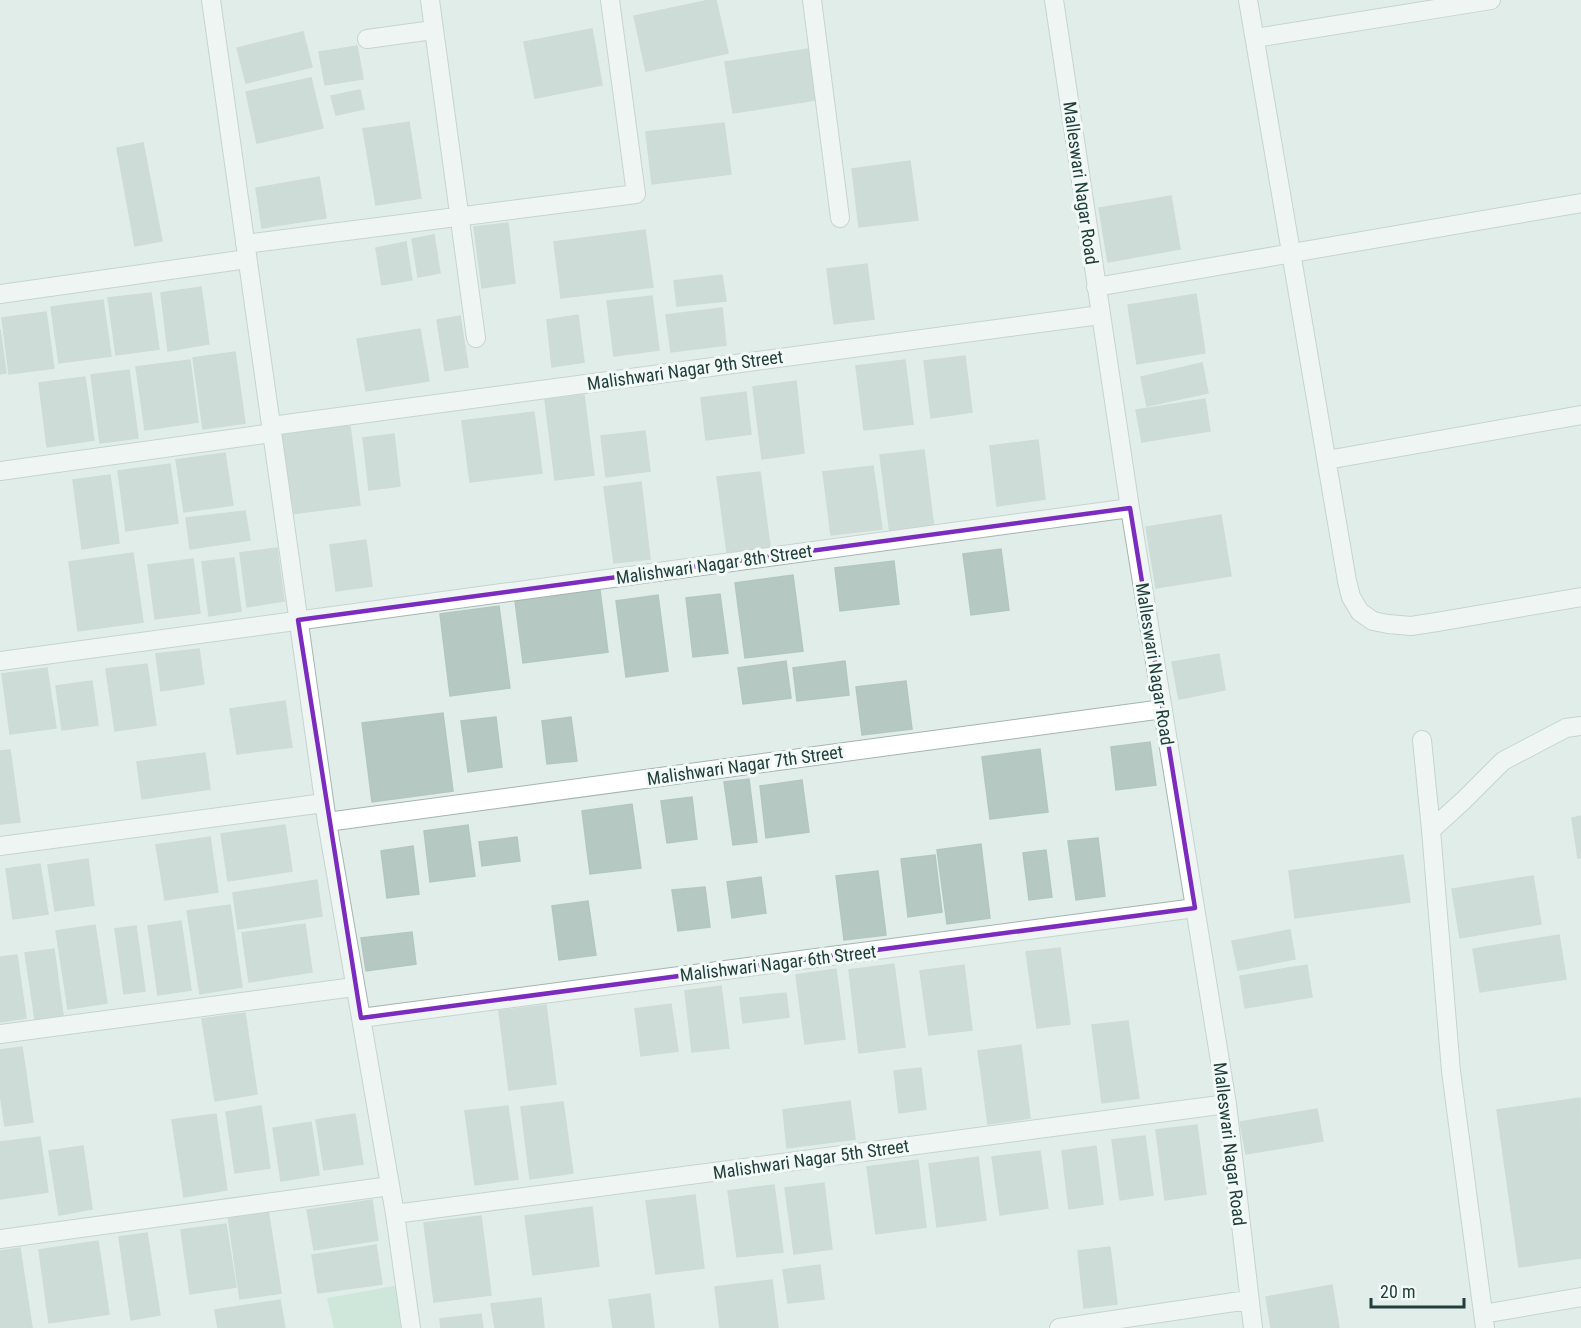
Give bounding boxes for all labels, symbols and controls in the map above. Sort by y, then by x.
street label: Malleswari Nagar Road [1059,100,1103,266]
street label: Malishwari Nagar 9th Street [586,346,784,394]
street label: Malishwari Nagar 8th Street [615,540,813,588]
street label: Malleswari Nagar Road [1132,581,1178,747]
street label: Malishwari Nagar 7th Street [646,741,844,789]
street label: Malishwari Nagar 6th Street [679,941,877,985]
street label: Malleswari Nagar Road [1210,1061,1250,1227]
street label: Malishwari Nagar 5th Street [712,1135,910,1183]
scale bar [1371,1271,1464,1309]
text: 20 m [1380,1281,1415,1302]

